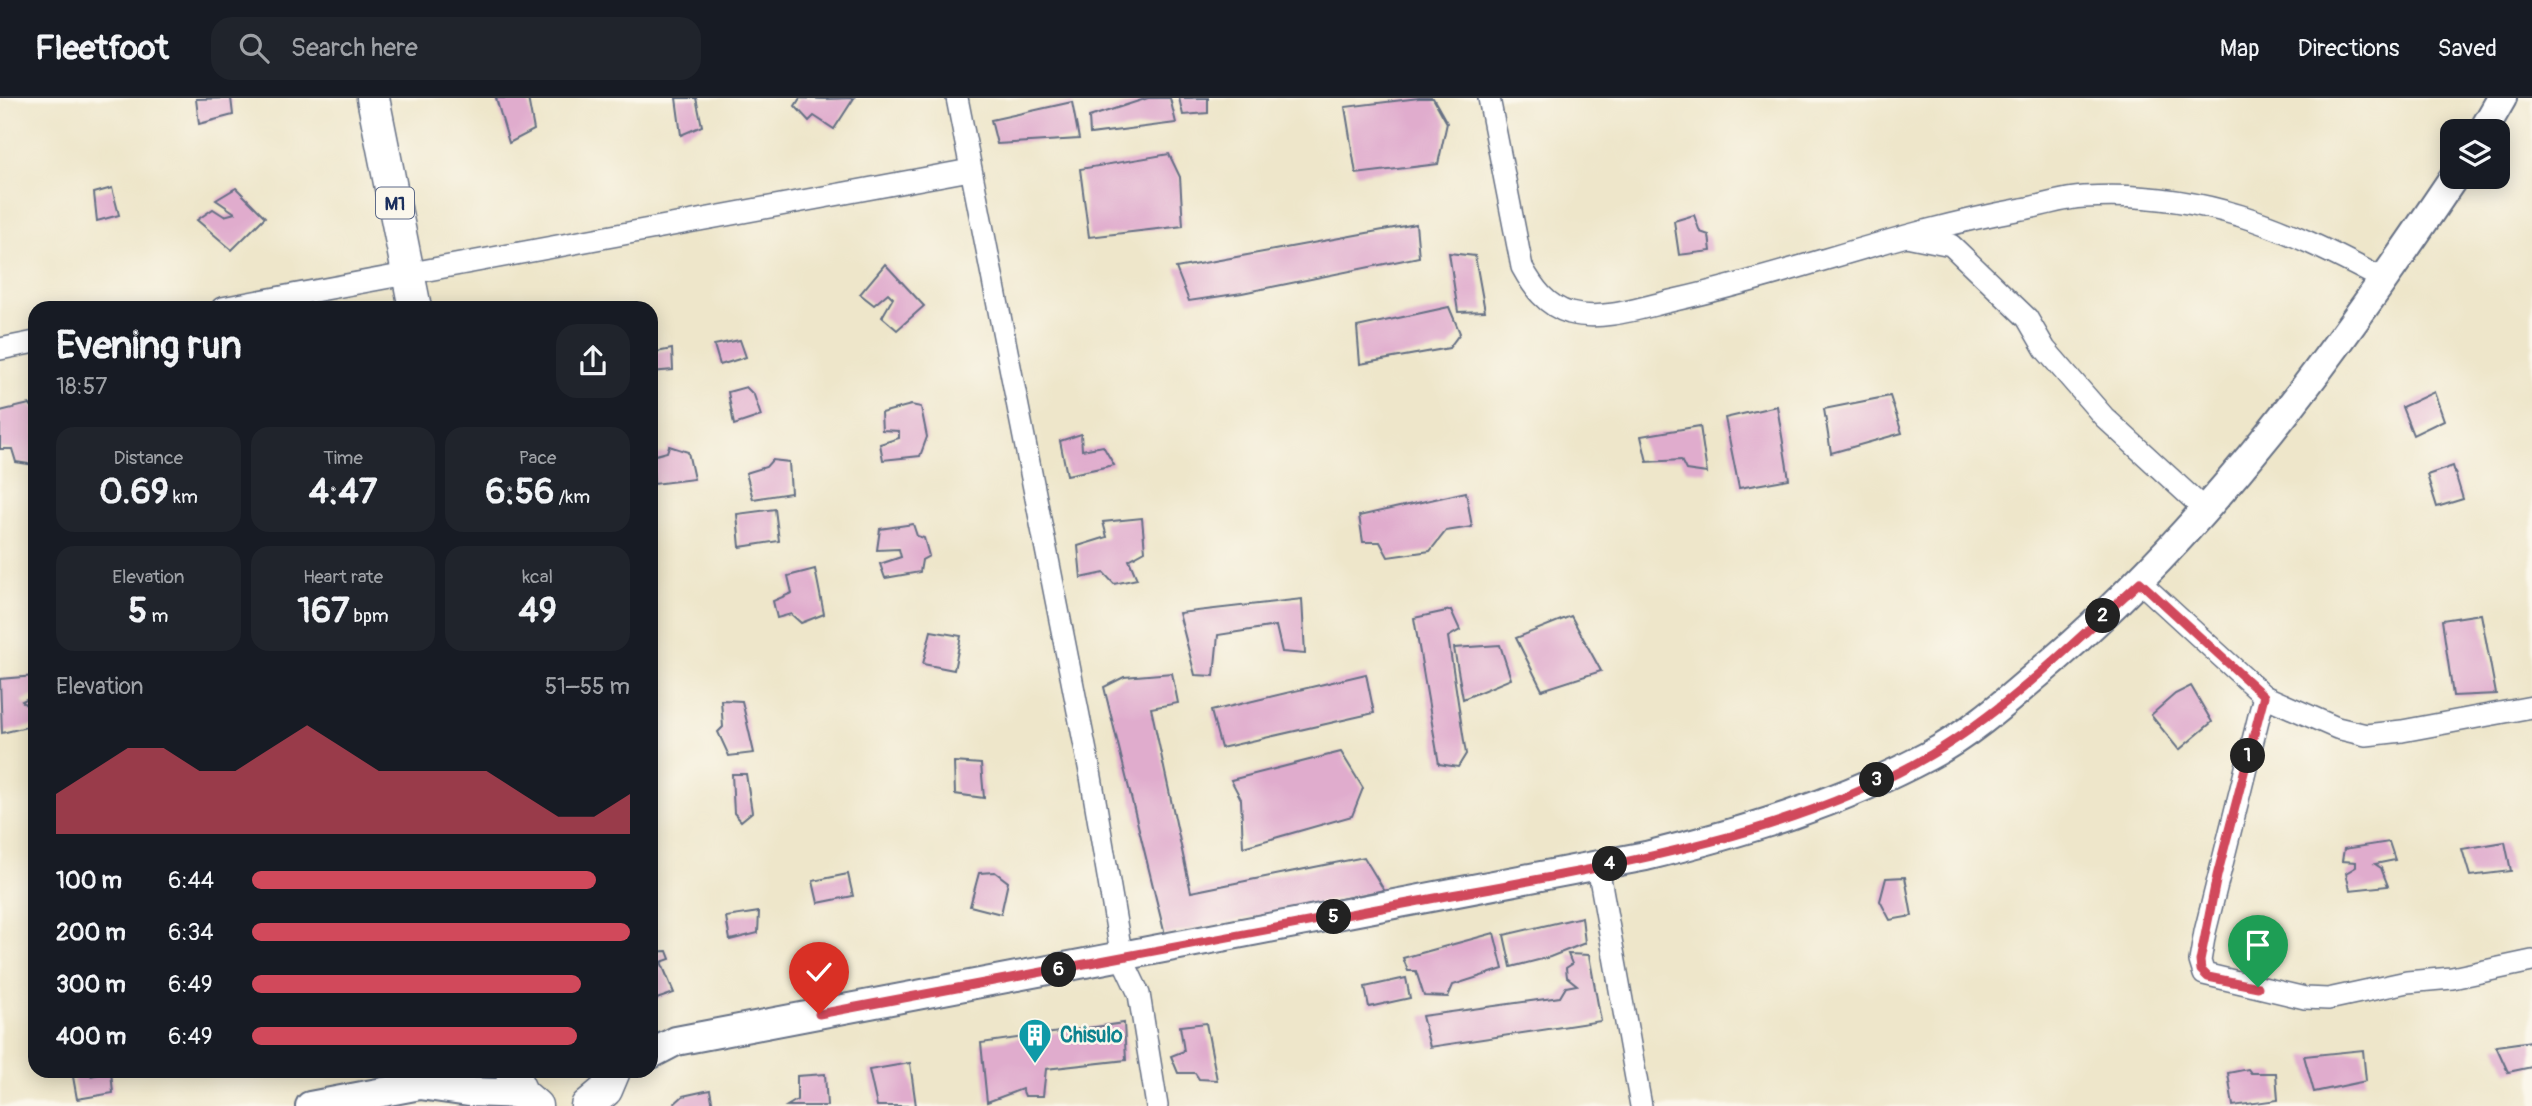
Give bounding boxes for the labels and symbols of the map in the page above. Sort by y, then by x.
road number: M1 [376,188,414,218]
pin: 2 [2086,598,2120,634]
pin: 1 [2230,738,2266,774]
pin: 3 [1860,762,1895,798]
pin: 4 [1592,846,1628,882]
pin: 5 [1316,900,1352,934]
pin [2228,915,2288,987]
pin [789,942,849,1014]
pin: 6 [1042,952,1076,988]
building icon: Chisulo [1016,1016,1054,1065]
place label: Chisulo [1060,1022,1123,1049]

